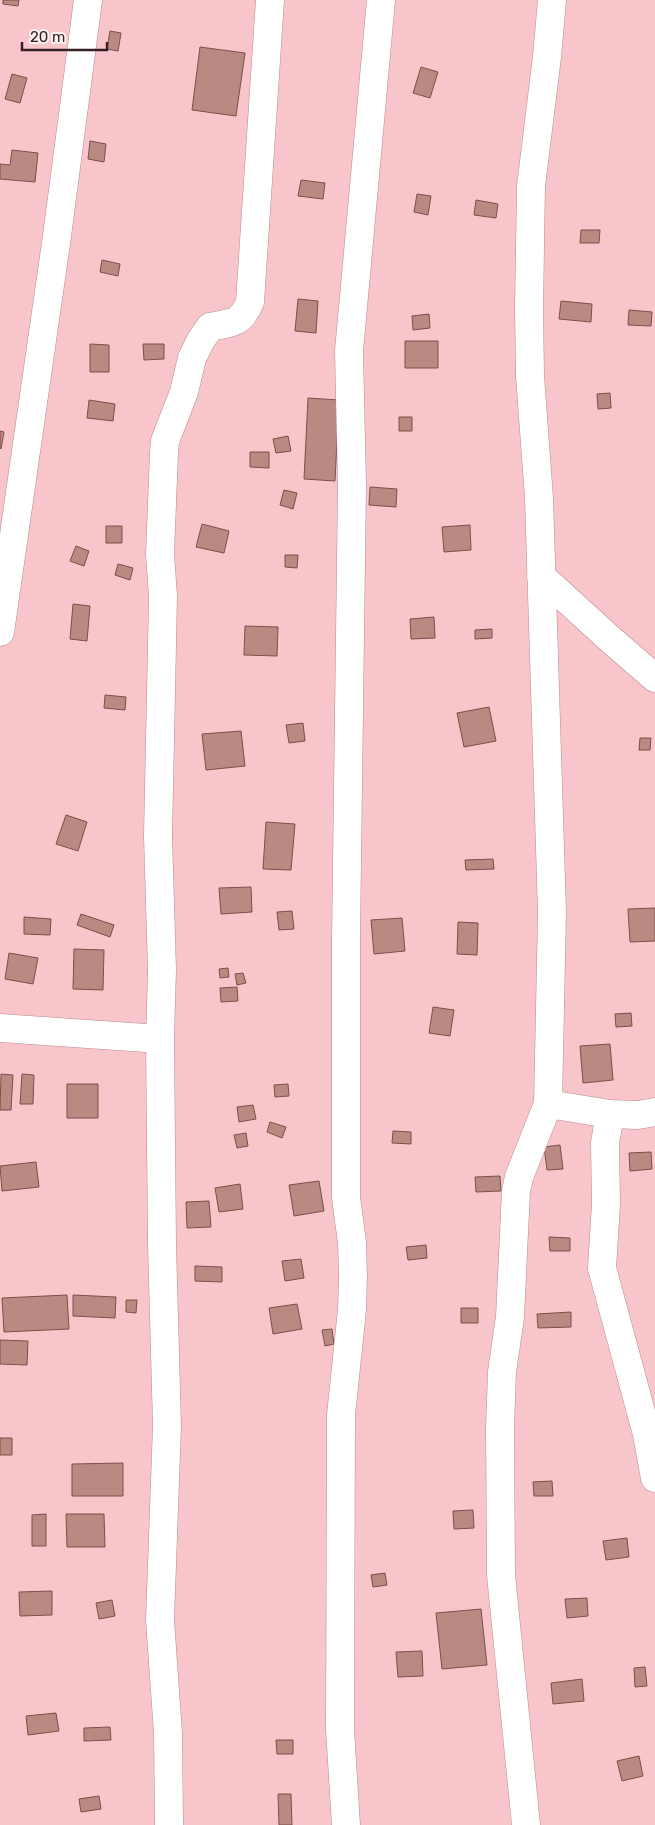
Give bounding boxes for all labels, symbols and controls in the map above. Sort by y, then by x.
scale bar [22,20,108,52]
text: 20 m [30,28,65,46]

